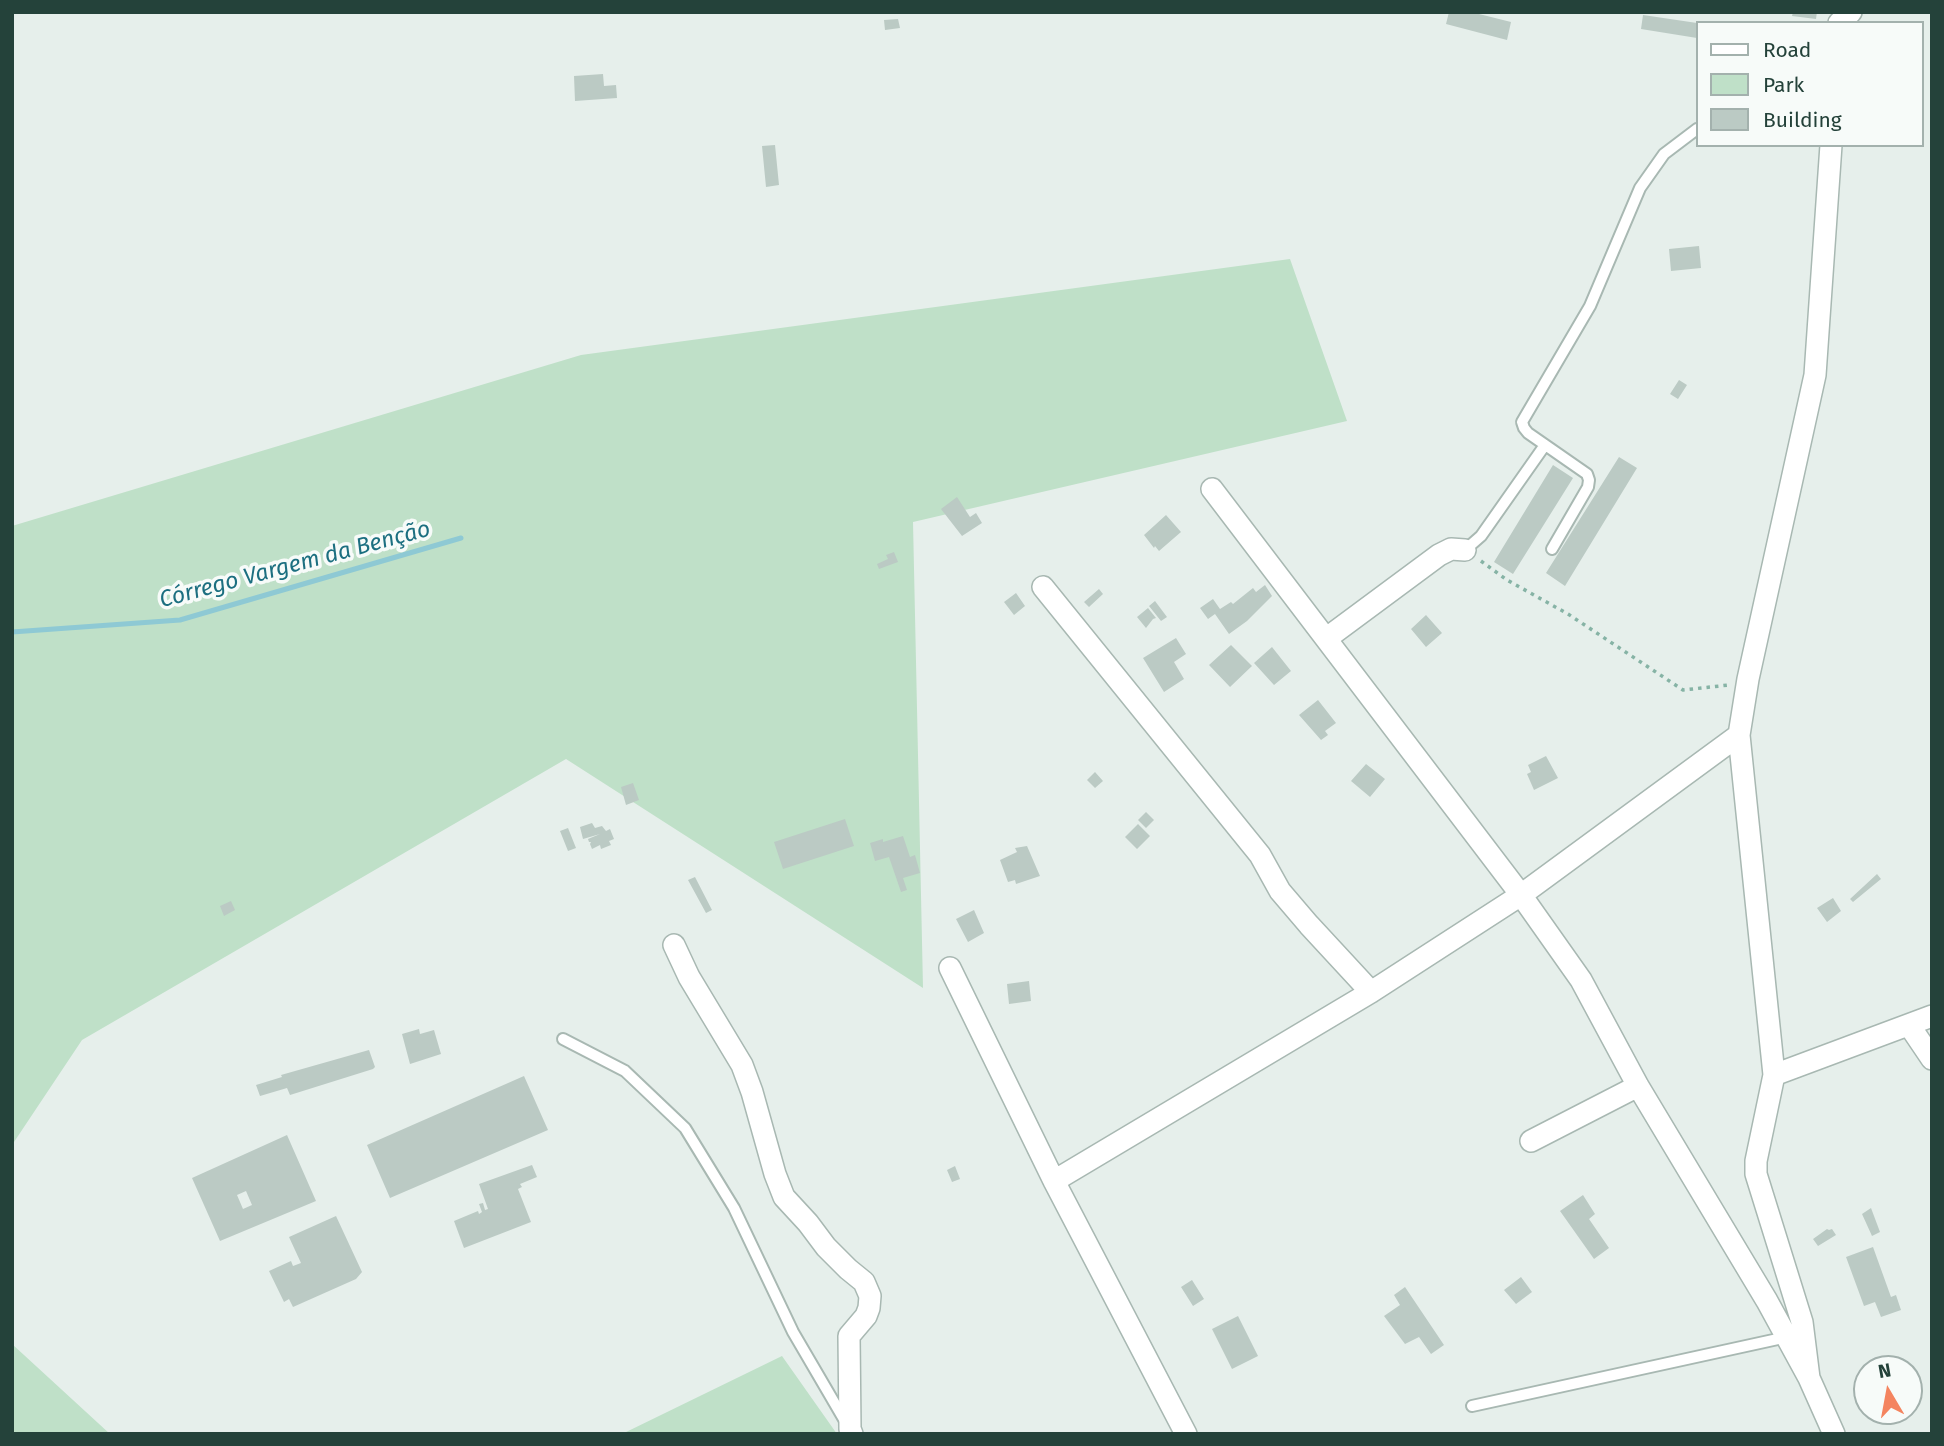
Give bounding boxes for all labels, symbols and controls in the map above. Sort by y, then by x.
legend [1696,21,1923,147]
text: Road [1763,37,1811,63]
text: Park [1763,72,1804,98]
text: Building [1763,107,1842,133]
water label: Córrego Vargem da Benção [157,516,433,614]
north arrow [1853,1355,1923,1425]
text: N [1876,1358,1893,1383]

